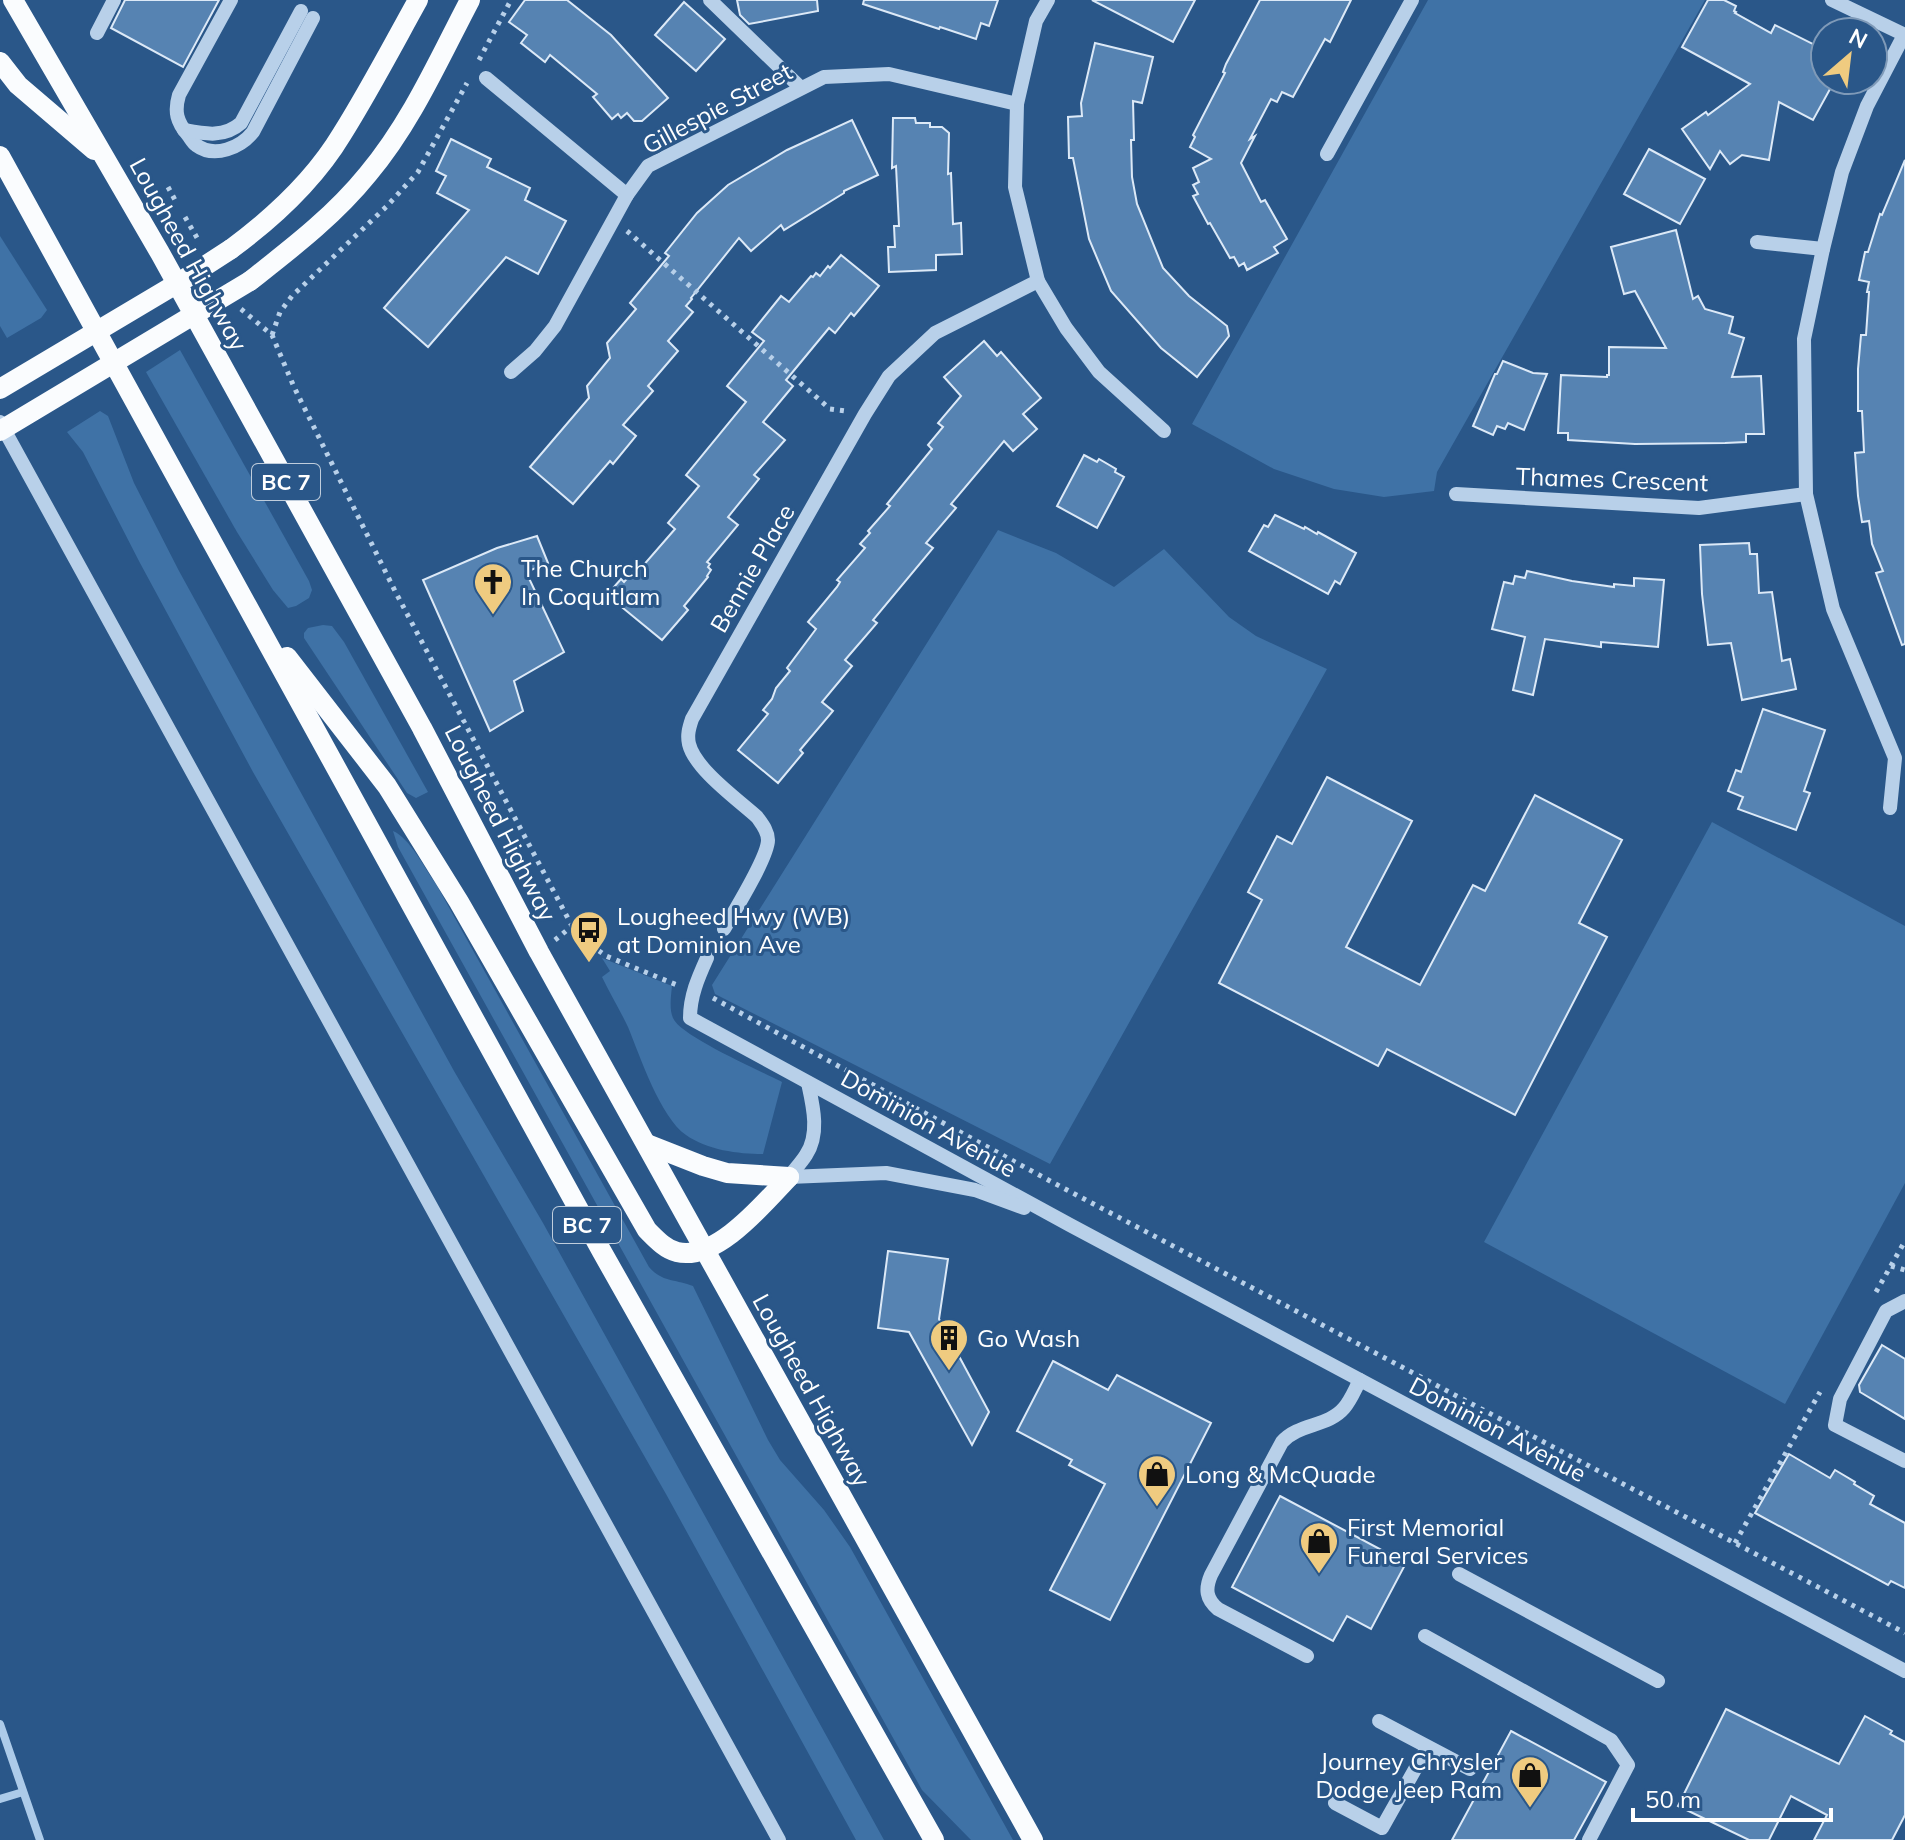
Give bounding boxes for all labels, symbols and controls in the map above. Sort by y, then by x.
north arrow [1809,16,1889,96]
text: N [1844,22,1872,55]
street label: Gillespie Street [637,56,797,160]
street label: Lougheed Highway [124,152,255,356]
street label: Thames Crescent [1515,461,1709,497]
road number: BC 7 [252,464,320,500]
street label: Bennie Place [703,499,801,637]
place label: The Church In Coquitlam [521,553,660,611]
church icon: The Church In Coquitlam [472,561,514,616]
street label: Lougheed Highway [439,720,564,926]
place label: Lougheed Hwy (WB) at Dominion Ave [617,901,850,959]
bus stop icon: Lougheed Hwy (WB) at Dominion Ave [568,909,610,964]
street label: Dominion Avenue [836,1062,1022,1184]
road number: BC 7 [553,1207,621,1243]
street label: Lougheed Highway [747,1288,878,1492]
building icon: Go Wash [928,1317,970,1372]
place label: Go Wash [977,1323,1080,1353]
street label: Dominion Avenue [1405,1370,1591,1488]
shop icon: Long & McQuade [1136,1453,1178,1508]
place label: Long & McQuade [1185,1459,1376,1489]
place label: First Memorial Funeral Services [1347,1512,1529,1570]
shop icon: First Memorial Funeral Services [1298,1520,1340,1575]
place label: Journey Chrysler Dodge Jeep Ram [1315,1746,1502,1804]
shop icon: Journey Chrysler Dodge Jeep Ram [1509,1754,1551,1809]
scale bar [1633,1772,1831,1822]
text: 50 m [1645,1784,1701,1814]

